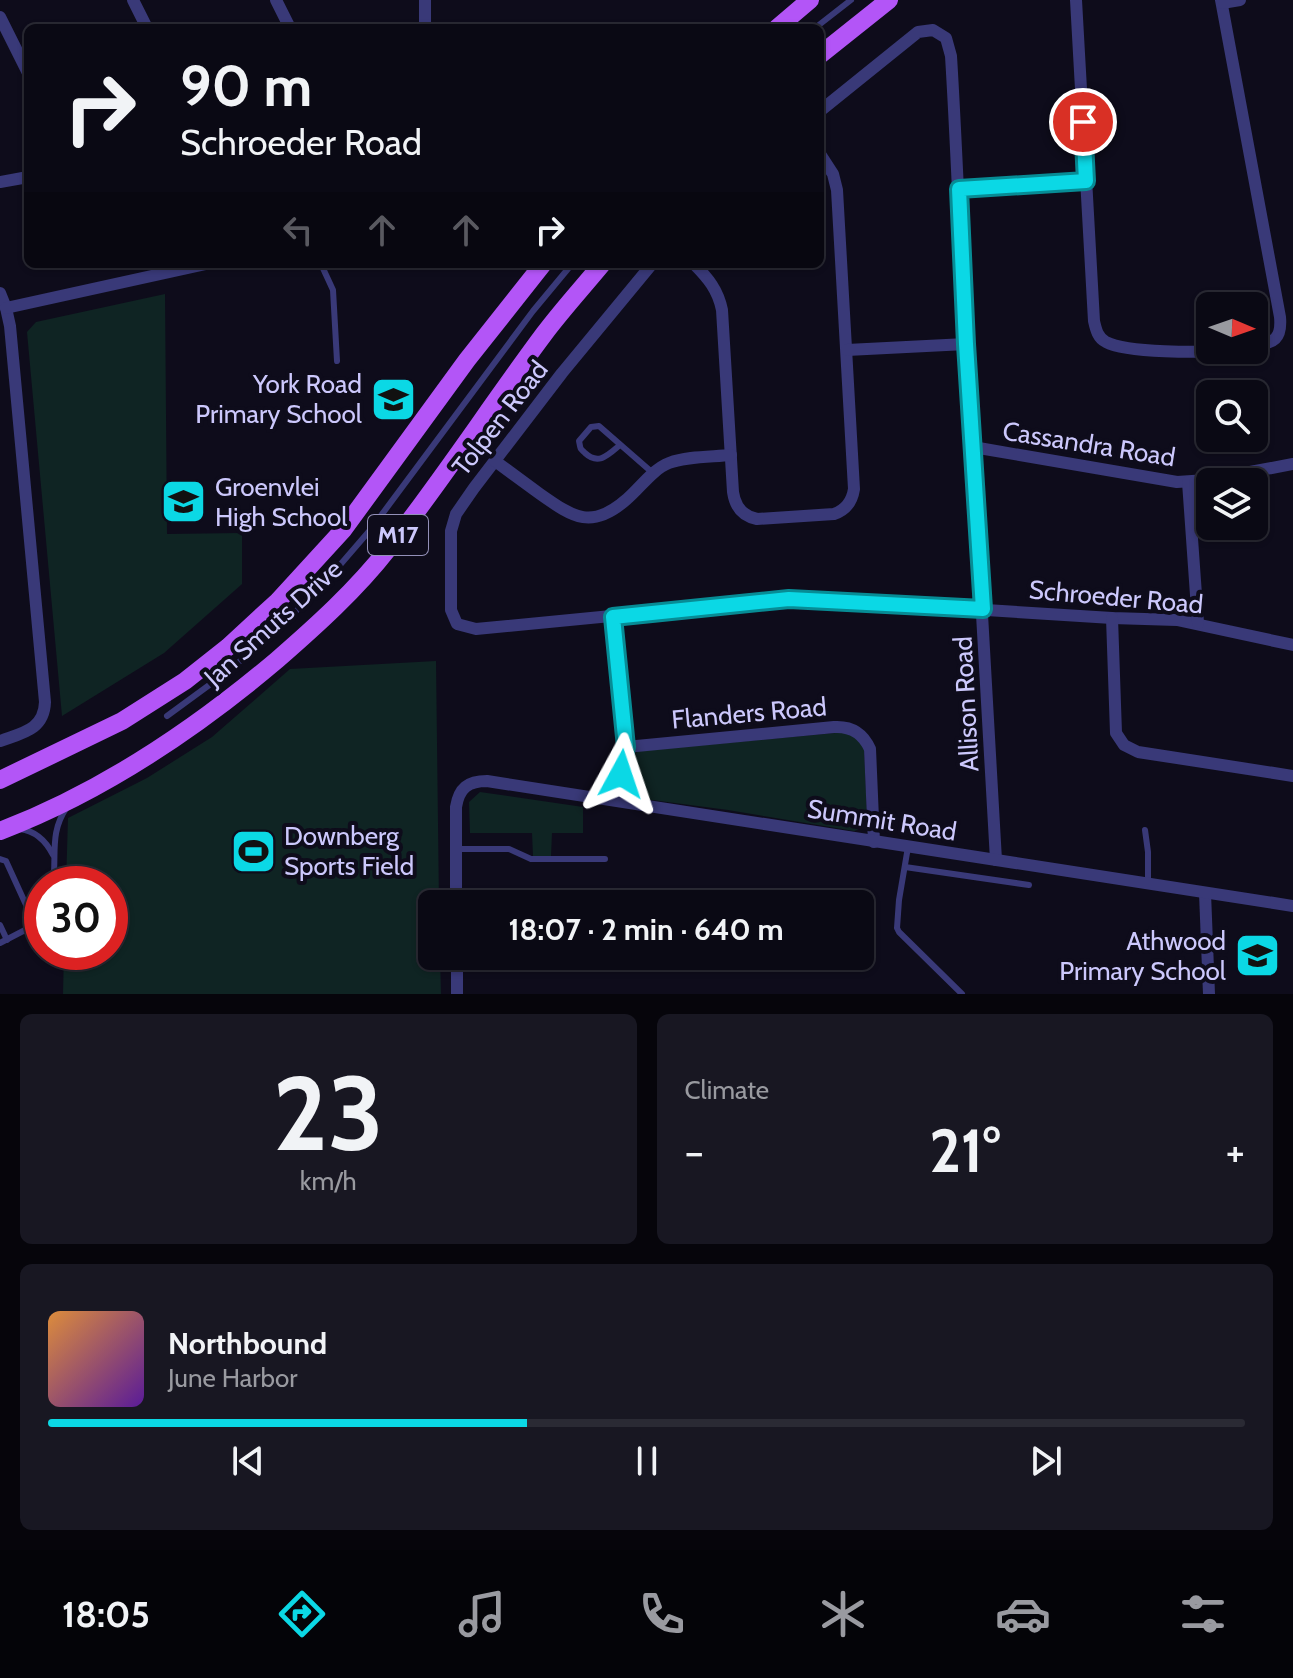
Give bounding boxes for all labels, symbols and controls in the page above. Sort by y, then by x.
text: 90 m [180,52,312,120]
icon: right [48,56,152,160]
pin [1049,88,1117,156]
icon: arrive [1061,100,1105,144]
text: Schroeder Road [180,120,422,164]
icon: left [276,208,320,252]
icon: ahead [360,208,404,252]
icon: ahead [444,208,488,252]
icon: right [528,208,572,252]
north arrow [1196,292,1268,364]
map controls [1196,292,1268,540]
street label: Tolpen Road [445,354,555,482]
place label: York Road Primary School [195,368,362,430]
school or university icon: York Road Primary School [369,375,417,423]
button: search [1196,380,1268,452]
street label: Cassandra Road [1000,415,1178,473]
button: layers [1196,468,1268,540]
place label: Groenvlei High School [215,471,347,533]
school or university icon: Groenvlei High School [160,478,208,526]
road number: M17 [368,515,428,555]
street label: Jan Smuts Drive [197,553,349,694]
street label: Schroeder Road [1028,573,1204,621]
street label: Allison Road [946,636,986,772]
street label: Flanders Road [670,690,828,736]
position arrow [579,732,663,816]
street label: Summit Road [805,792,959,848]
place label: Downberg Sports Field [284,820,414,882]
sports icon: Downberg Sports Field [229,827,277,875]
speed limit sign: 30 [24,866,128,970]
text: 18:07 · 2 min · 640 m [508,911,784,948]
place label: Athwood Primary School [1059,925,1226,987]
school or university icon: Athwood Primary School [1233,932,1281,980]
text: 23 [273,1050,384,1176]
text: Climate [685,1074,769,1106]
text: 21° [929,1114,1000,1187]
text: − [685,1125,704,1178]
text: + [1226,1125,1245,1178]
text: km/h [300,1165,357,1197]
text: Northbound [168,1325,327,1362]
text: June Harbor [168,1362,297,1394]
icon: previous [226,1439,270,1483]
icon: pause [625,1439,669,1483]
icon: next [1024,1439,1068,1483]
icon: directions [274,1586,330,1642]
icon: music [454,1586,510,1642]
icon: phone [634,1586,690,1642]
icon: climate [815,1586,871,1642]
icon: car [995,1586,1051,1642]
icon: filters [1175,1586,1231,1642]
text: 18:05 [62,1592,150,1636]

